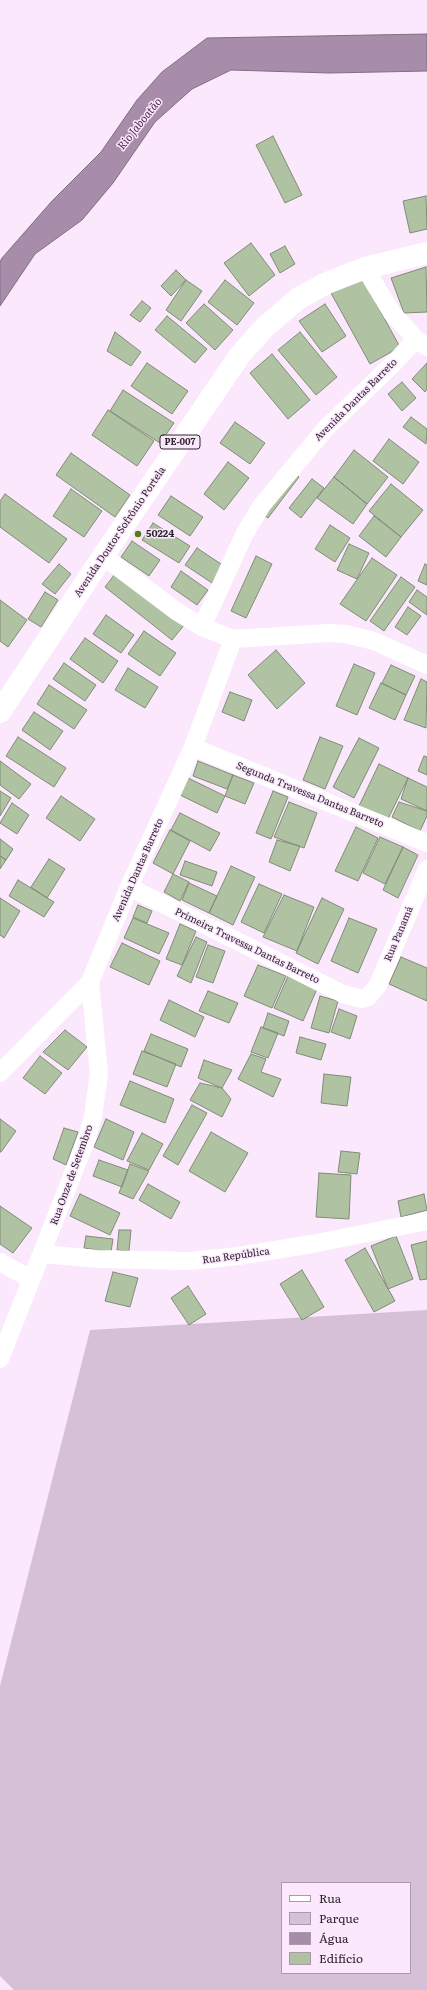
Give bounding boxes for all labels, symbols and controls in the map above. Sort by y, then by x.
water label: Rio Jaboatão [115,95,165,153]
street label: Avenida Dantas Barreto [312,356,400,444]
road number: PE-007 [160,435,200,449]
street label: Avenida Doutor Sofrônio Portela [72,464,168,600]
place label: 50224 [146,528,174,540]
marker: 50224 [133,529,143,539]
street label: Segunda Travessa Dantas Barreto [234,760,386,830]
street label: Avenida Dantas Barreto [110,816,166,924]
street label: Rua Panamá [382,905,416,963]
street label: Primeira Travessa Dantas Barreto [173,906,321,986]
street label: Rua Onze de Setembro [48,1123,96,1227]
street label: Rua República [202,1245,270,1267]
legend [281,1882,411,1974]
text: Rua [319,1889,341,1907]
text: Parque [319,1909,359,1927]
text: Água [319,1929,349,1947]
text: Edifício [319,1949,363,1967]

